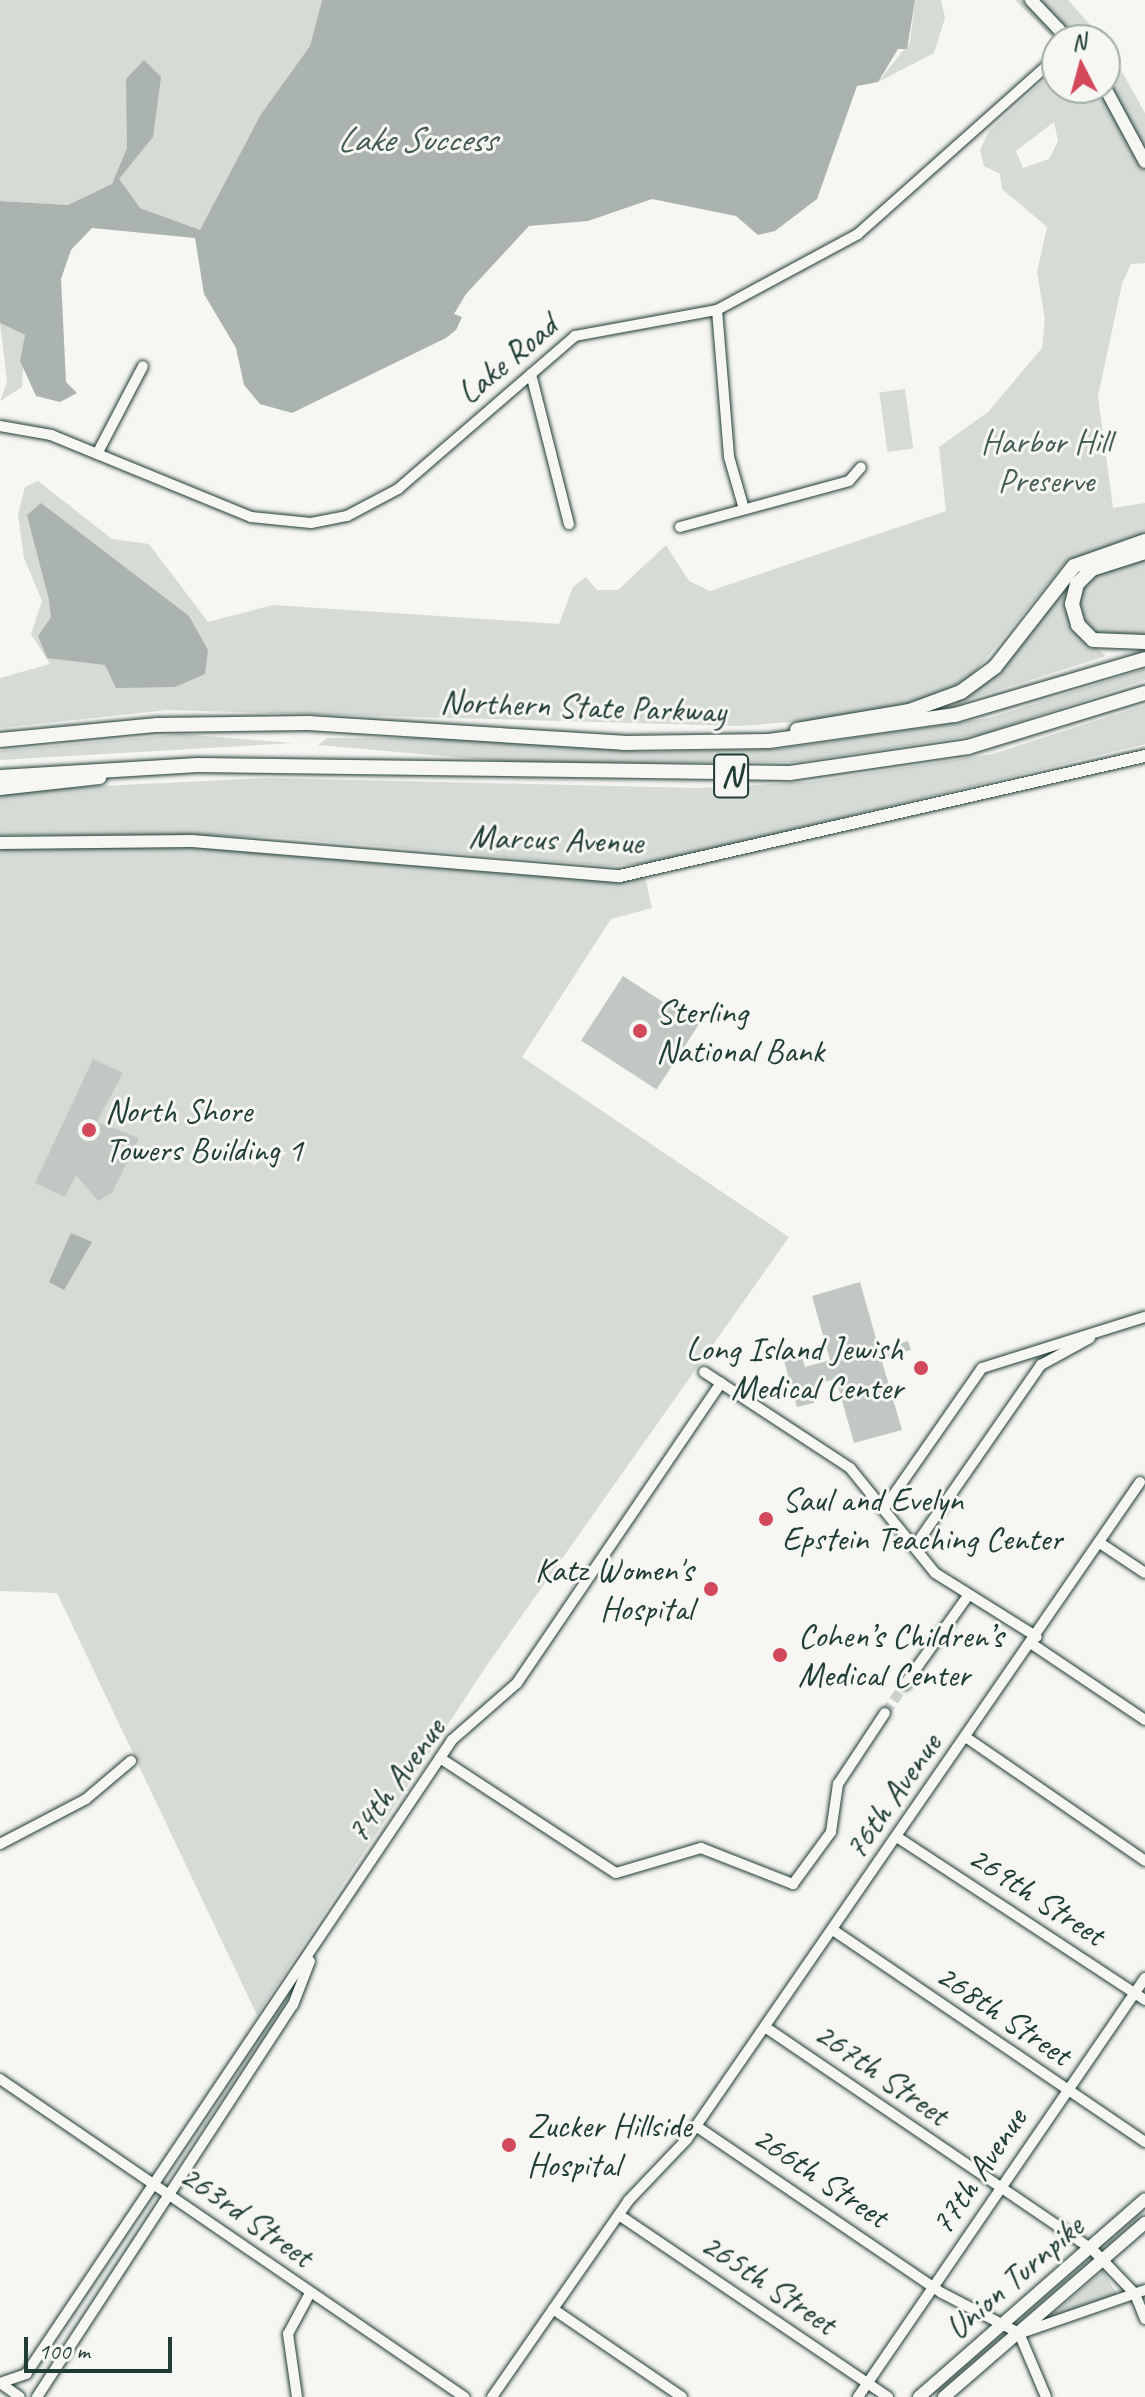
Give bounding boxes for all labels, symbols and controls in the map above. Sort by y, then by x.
north arrow [1041,24,1121,104]
text: N [1070,27,1087,57]
water label: Lake Success [338,118,494,162]
street label: Lake Road [449,305,565,413]
park label: Harbor Hill Preserve [981,421,1111,500]
street label: Northern State Parkway [438,681,728,731]
road number: N [713,748,749,804]
street label: Marcus Avenue [468,816,644,862]
place label: Sterling National Bank [656,991,825,1070]
marker: Sterling National Bank [631,1022,649,1040]
place label: North Shore Towers Building 1 [105,1090,303,1170]
marker: North Shore Towers Building 1 [80,1121,98,1139]
place label: Long Island Jewish Medical Center [686,1328,903,1408]
marker: Long Island Jewish Medical Center [910,1357,932,1379]
place label: Saul and Evelyn Epstein Teaching Center [782,1479,1060,1558]
marker: Saul and Evelyn Epstein Teaching Center [757,1510,775,1528]
place label: Katz Women's Hospital [535,1549,693,1628]
marker: Katz Women's Hospital [700,1578,722,1600]
place label: Cohen’s Children’s Medical Center [798,1615,1003,1694]
marker: Cohen’s Children’s Medical Center [769,1644,791,1666]
street label: 74th Avenue [336,1710,454,1850]
street label: 76th Avenue [834,1725,950,1867]
street label: 269th Street [961,1836,1113,1954]
street label: 268th Street [928,1954,1080,2074]
street label: 267th Street [807,2012,957,2134]
street label: 77th Avenue [921,2100,1035,2242]
place label: Zucker Hillside Hospital [527,2105,692,2184]
street label: 266th Street [745,2116,897,2236]
marker: Zucker Hillside Hospital [498,2134,520,2156]
street label: 263rd Street [172,2154,322,2276]
street label: Union Turnpike [937,2206,1091,2348]
street label: 265th Street [693,2223,845,2343]
scale bar [28,2321,176,2371]
text: 100 m [38,2336,90,2366]

